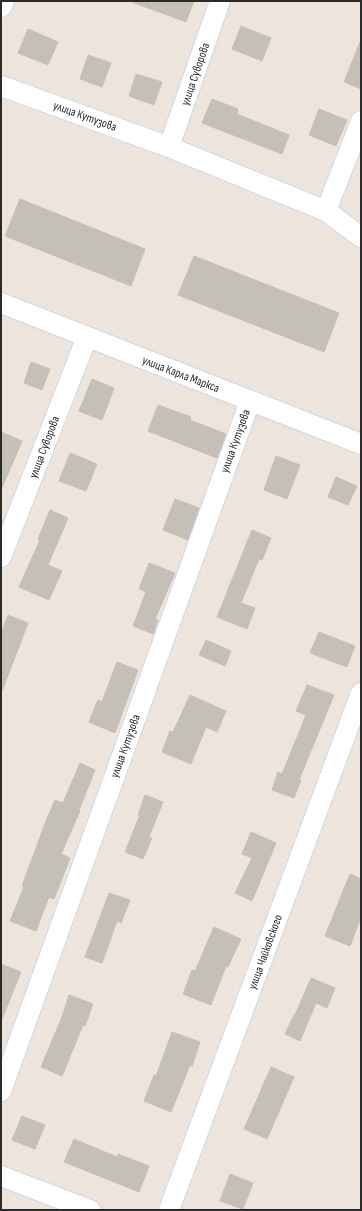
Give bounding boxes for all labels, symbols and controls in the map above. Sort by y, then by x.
street label: улица Суворова [178,40,213,107]
street label: улица Кутузова [51,98,119,135]
street label: улица Карла Маркса [140,353,222,396]
street label: улица Кутузова [217,407,254,475]
street label: улица Суворова [26,414,63,480]
street label: улица Кутузова [107,712,144,780]
street label: улица Чайковского [245,913,286,992]

